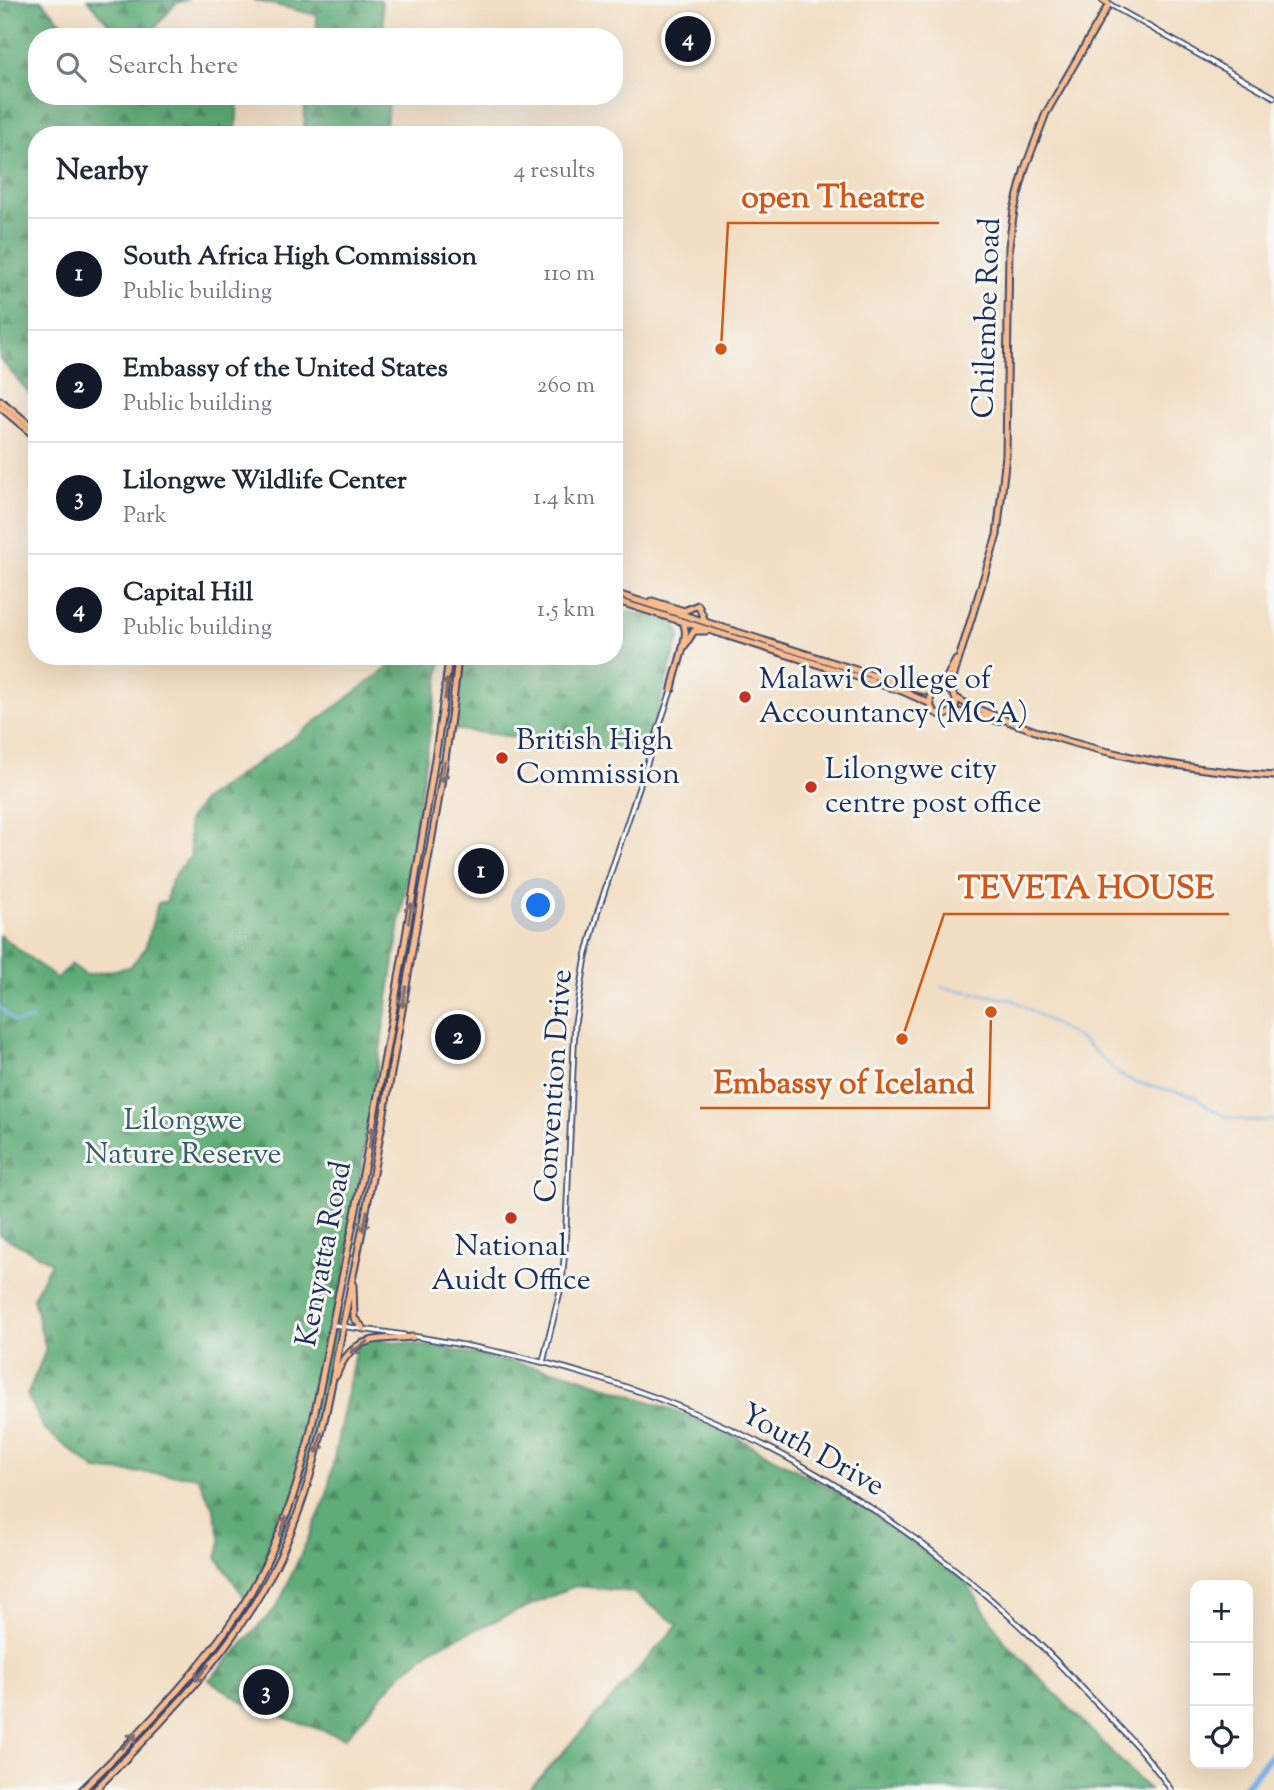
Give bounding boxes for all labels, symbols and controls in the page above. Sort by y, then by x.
pin: 4 [665,13,711,65]
search box [28,28,623,105]
icon: search [52,48,90,86]
text: Search here [108,48,238,85]
text: Nearby [56,150,148,193]
text: 4 results [514,155,595,188]
callout: open Theatre [728,170,939,223]
text: open Theatre [741,176,925,222]
street label: Chilembe Road [963,217,1013,419]
text: South Africa High Commission [123,239,477,276]
text: 1 [75,258,83,291]
text: 110 m [544,258,595,291]
text: Public building [123,276,272,309]
text: Embassy of the United States [123,351,448,388]
text: 2 [74,370,84,403]
text: 260 m [537,370,595,403]
text: Public building [123,388,272,421]
text: Lilongwe Wildlife Center [123,463,407,500]
text: 3 [74,482,84,515]
text: 1.4 km [533,482,595,515]
text: Park [123,500,167,533]
text: Capital Hill [123,575,253,612]
text: 4 [73,594,85,627]
text: 1.5 km [537,594,595,627]
text: Public building [123,612,272,645]
place label: Malawi College of Accountancy (MCA) [759,659,1028,736]
one-way arrow [439,678,452,700]
marker: Malawi College of Accountancy (MCA) [737,689,753,705]
place label: British High Commission [516,720,680,797]
place label: Lilongwe city centre post office [825,749,1041,826]
marker: British High Commission [494,750,510,766]
one-way arrow [436,761,449,783]
marker: Lilongwe city centre post office [803,779,819,795]
pin: 1 [458,845,504,897]
callout: TEVETA HOUSE [944,861,1229,914]
text: TEVETA HOUSE [958,867,1215,913]
your location [521,888,555,922]
one-way arrow [404,902,417,925]
street label: Convention Drive [525,968,585,1204]
one-way arrow [397,985,410,1008]
pin: 2 [435,1011,481,1063]
callout: Embassy of Iceland [700,1055,989,1108]
text: Embassy of Iceland [713,1062,975,1108]
park label: Lilongwe Nature Reserve [85,1100,281,1177]
one-way arrow [365,1126,378,1149]
street label: Kenyatta Road [286,1158,364,1350]
one-way arrow [357,1209,371,1232]
marker: National Auidt Office [503,1210,519,1226]
place label: National Auidt Office [431,1226,591,1303]
one-way arrow [349,1341,369,1355]
street label: Youth Drive [732,1394,892,1508]
one-way arrow [312,1431,325,1454]
one-way arrow [277,1515,290,1537]
map controls [1190,1580,1253,1769]
button: + [1190,1580,1253,1643]
button: − [1190,1643,1253,1706]
one-way arrow [195,1663,210,1682]
pin: 3 [243,1666,289,1718]
button: locate [1190,1706,1253,1769]
one-way arrow [121,1733,138,1750]

